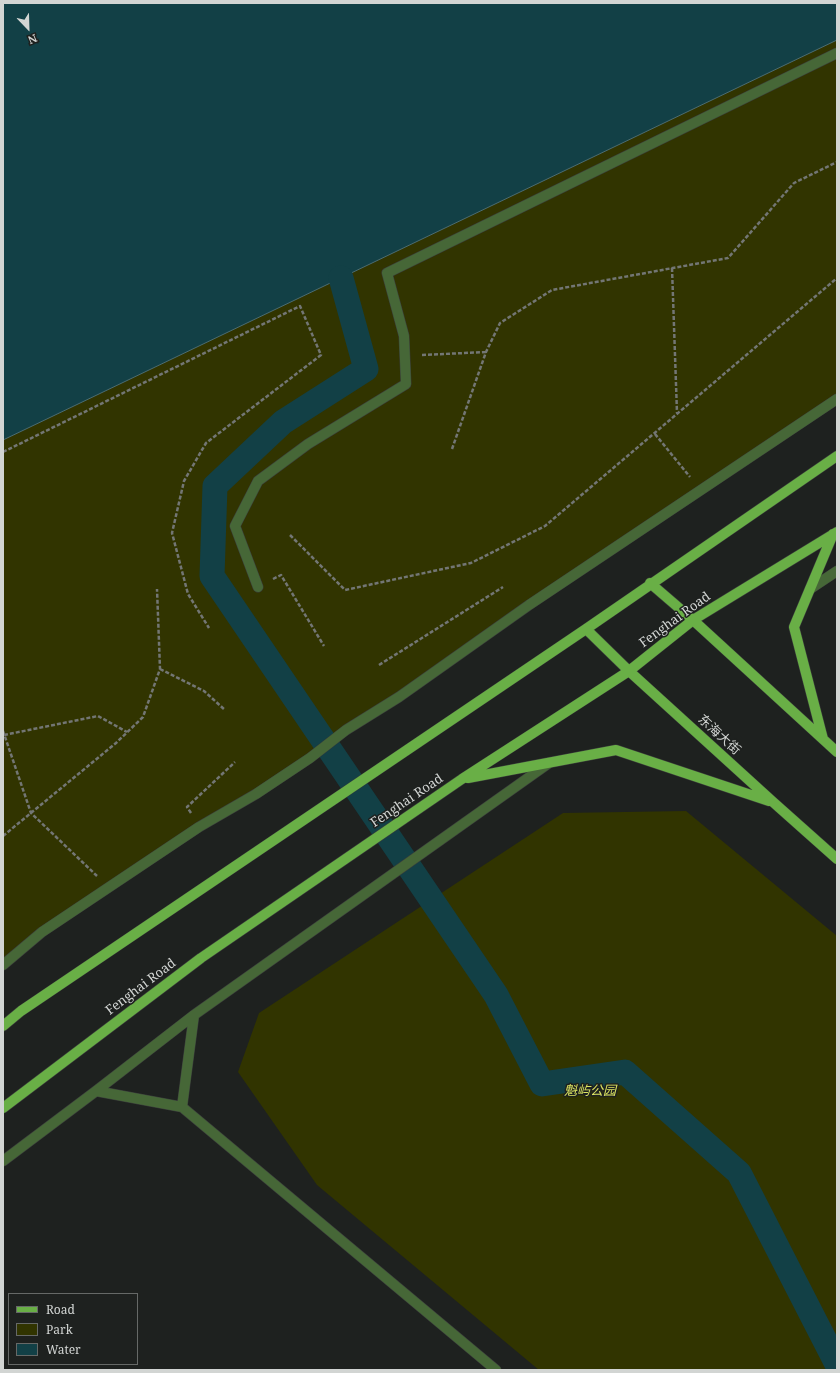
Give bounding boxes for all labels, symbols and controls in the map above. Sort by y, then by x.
north arrow [8,8,48,48]
text: N [26,31,40,48]
street label: Fenghai Road [636,589,714,651]
street label: 东海大街 [694,712,744,758]
street label: Fenghai Road [368,771,446,831]
street label: Fenghai Road [103,956,179,1018]
park label: 魁屿公园 [564,1083,616,1099]
legend [8,1293,138,1365]
text: Road [46,1301,75,1318]
text: Park [46,1321,73,1338]
text: Water [46,1341,81,1358]

